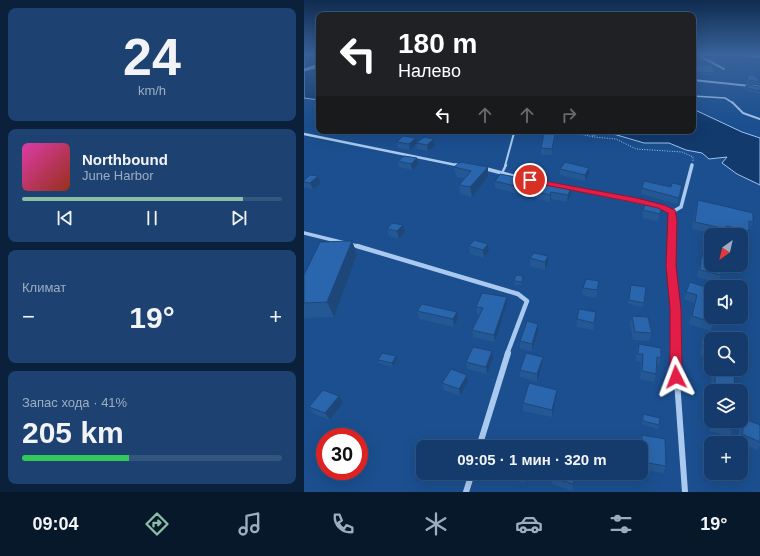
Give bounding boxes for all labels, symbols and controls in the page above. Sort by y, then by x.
text: 24 [123,28,181,86]
icon: left [332,28,384,80]
text: 180 m [398,28,477,59]
text: Налево [398,61,461,81]
text: km/h [138,83,166,98]
icon: left [432,104,454,126]
icon: ahead [474,104,496,126]
icon: ahead [516,104,538,126]
icon: right [558,104,580,126]
text: Northbound [82,151,168,168]
pin [513,163,547,197]
text: June Harbor [82,168,154,183]
icon: arrive [519,169,541,191]
icon: previous [54,207,76,229]
icon: pause [141,207,163,229]
icon: next [228,207,250,229]
north arrow [704,228,748,272]
map controls [704,228,748,480]
text: Климат [22,280,66,295]
button: sound [704,280,748,324]
text: 19° [129,301,175,334]
text: − [22,304,35,329]
text: + [269,304,282,329]
button: search [704,332,748,376]
position arrow [655,356,697,398]
button: layers [704,384,748,428]
text: Запас хода · 41% [22,395,127,410]
text: 205 km [22,416,124,449]
speed limit sign: 30 [316,428,368,480]
button: + [704,436,748,480]
text: 09:05 · 1 мин · 320 m [457,451,607,468]
icon: directions [143,510,171,538]
icon: music [236,510,264,538]
icon: phone [329,510,357,538]
icon: climate [422,510,450,538]
icon: car [515,510,543,538]
icon: filters [607,510,635,538]
text: 09:04 [32,514,78,534]
text: 19° [700,514,727,534]

